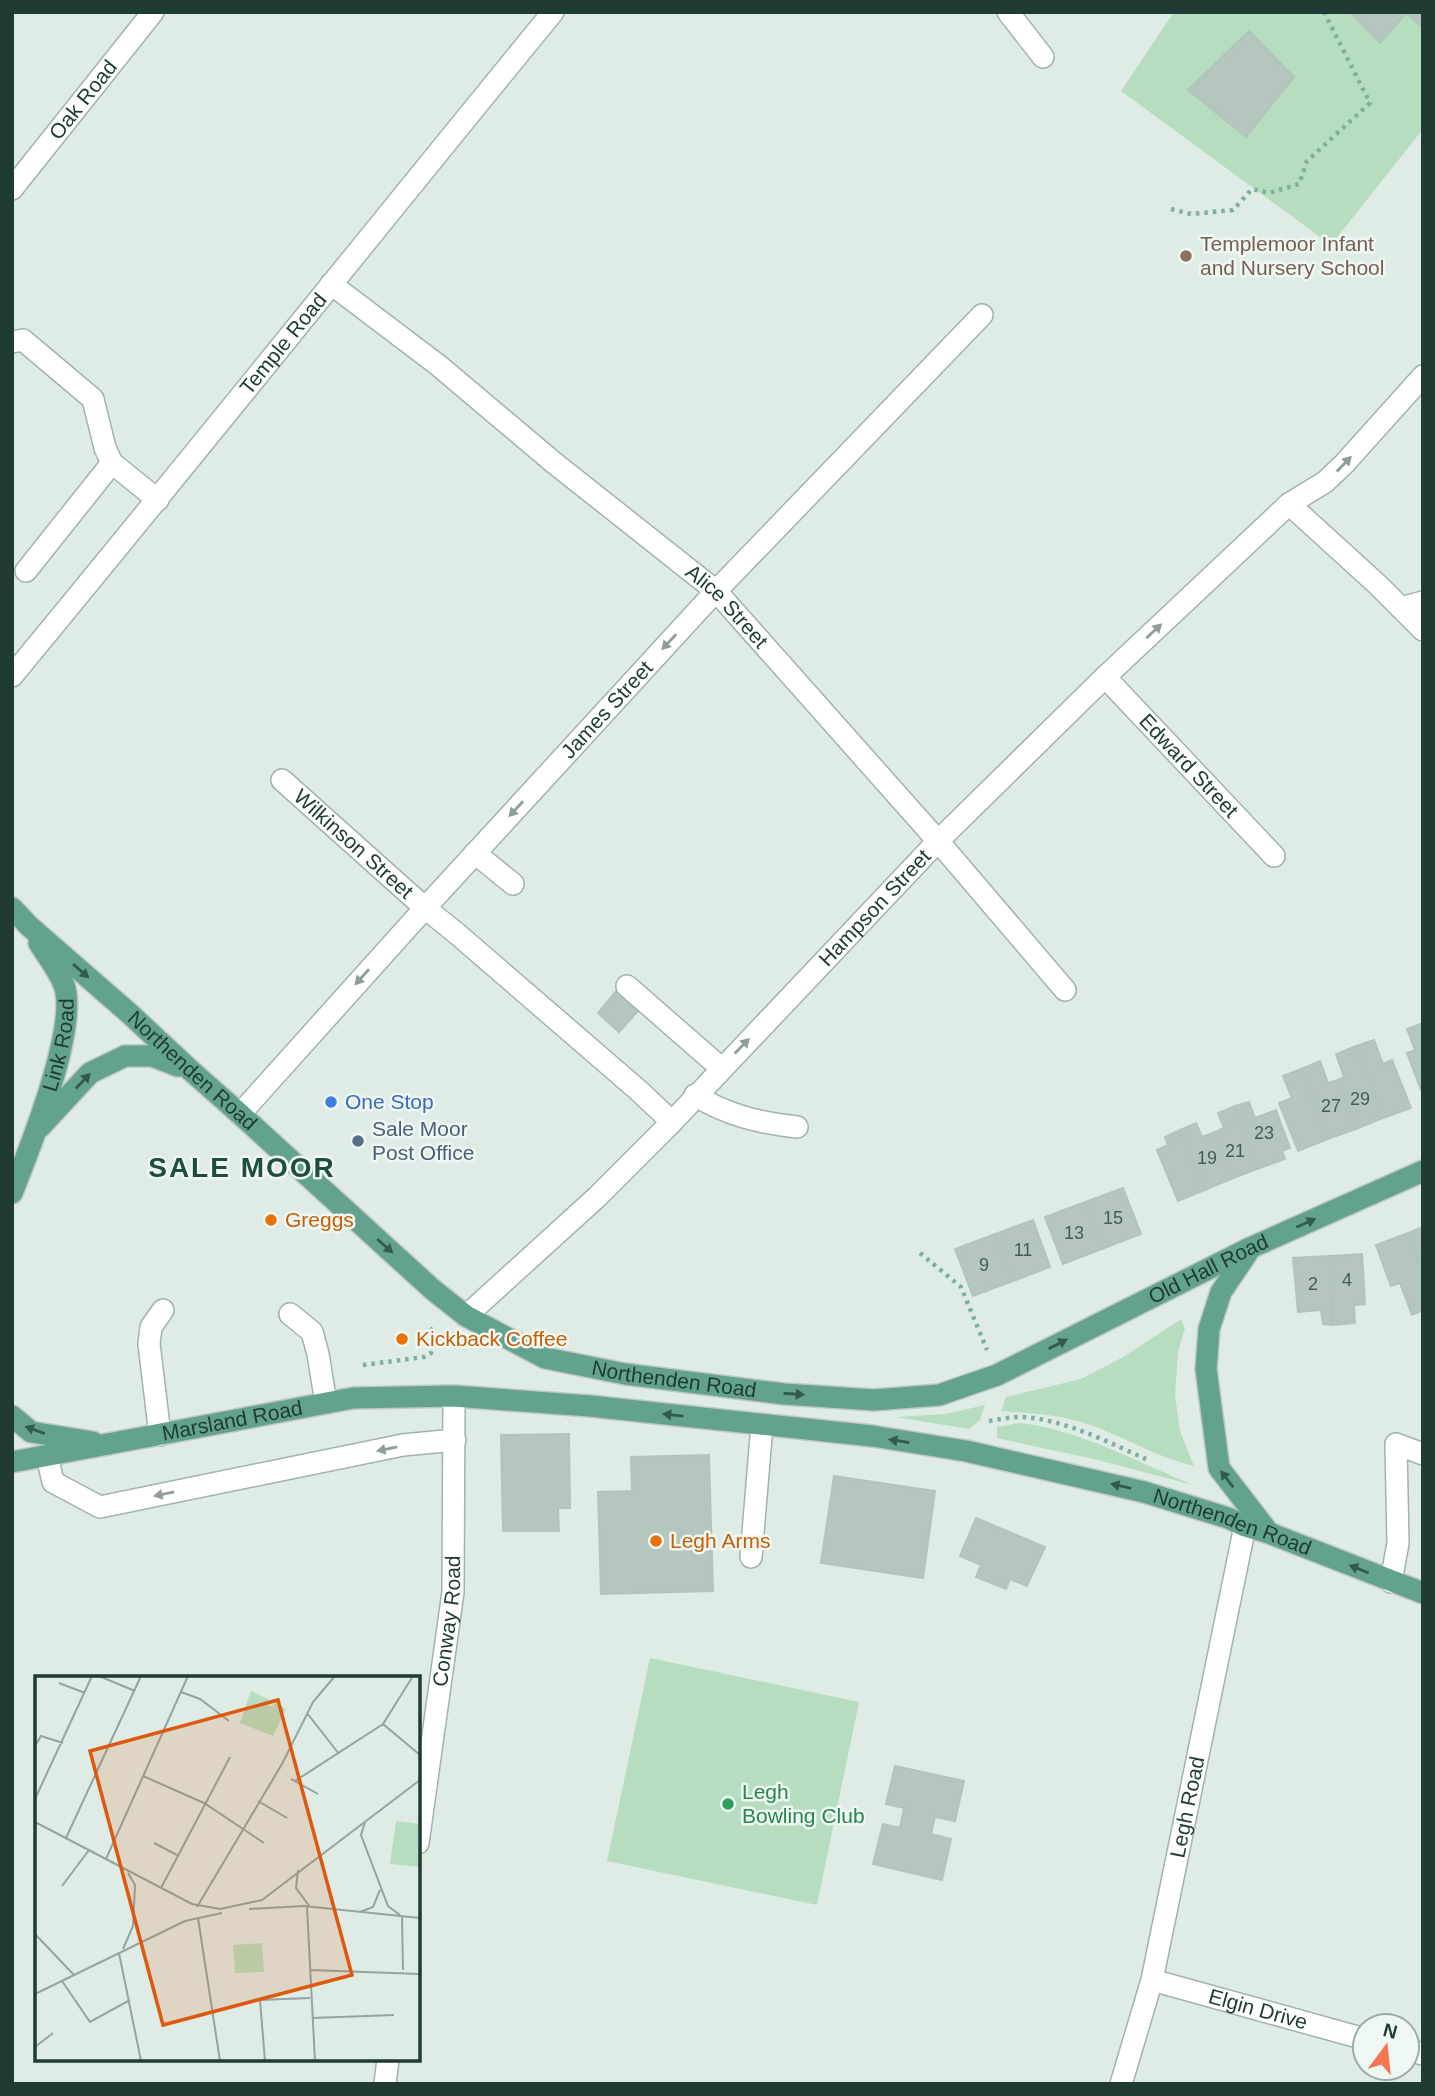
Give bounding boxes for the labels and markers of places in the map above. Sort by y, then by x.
place label: Templemoor Infant and Nursery School [1200,232,1384,279]
marker: Templemoor Infant and Nursery School [1178,248,1194,264]
place label: One Stop [345,1090,434,1113]
marker: One Stop [323,1094,339,1110]
place label: Sale Moor Post Office [372,1117,474,1164]
marker: Sale Moor Post Office [350,1133,366,1149]
place label: Greggs [285,1208,354,1231]
marker: Greggs [263,1212,279,1228]
place label: Kickback Coffee [416,1327,567,1350]
marker: Kickback Coffee [394,1331,410,1347]
place label: Legh Arms [670,1529,770,1552]
marker: Legh Arms [648,1533,664,1549]
place label: Legh Bowling Club [742,1780,865,1827]
marker: Legh Bowling Club [720,1796,736,1812]

